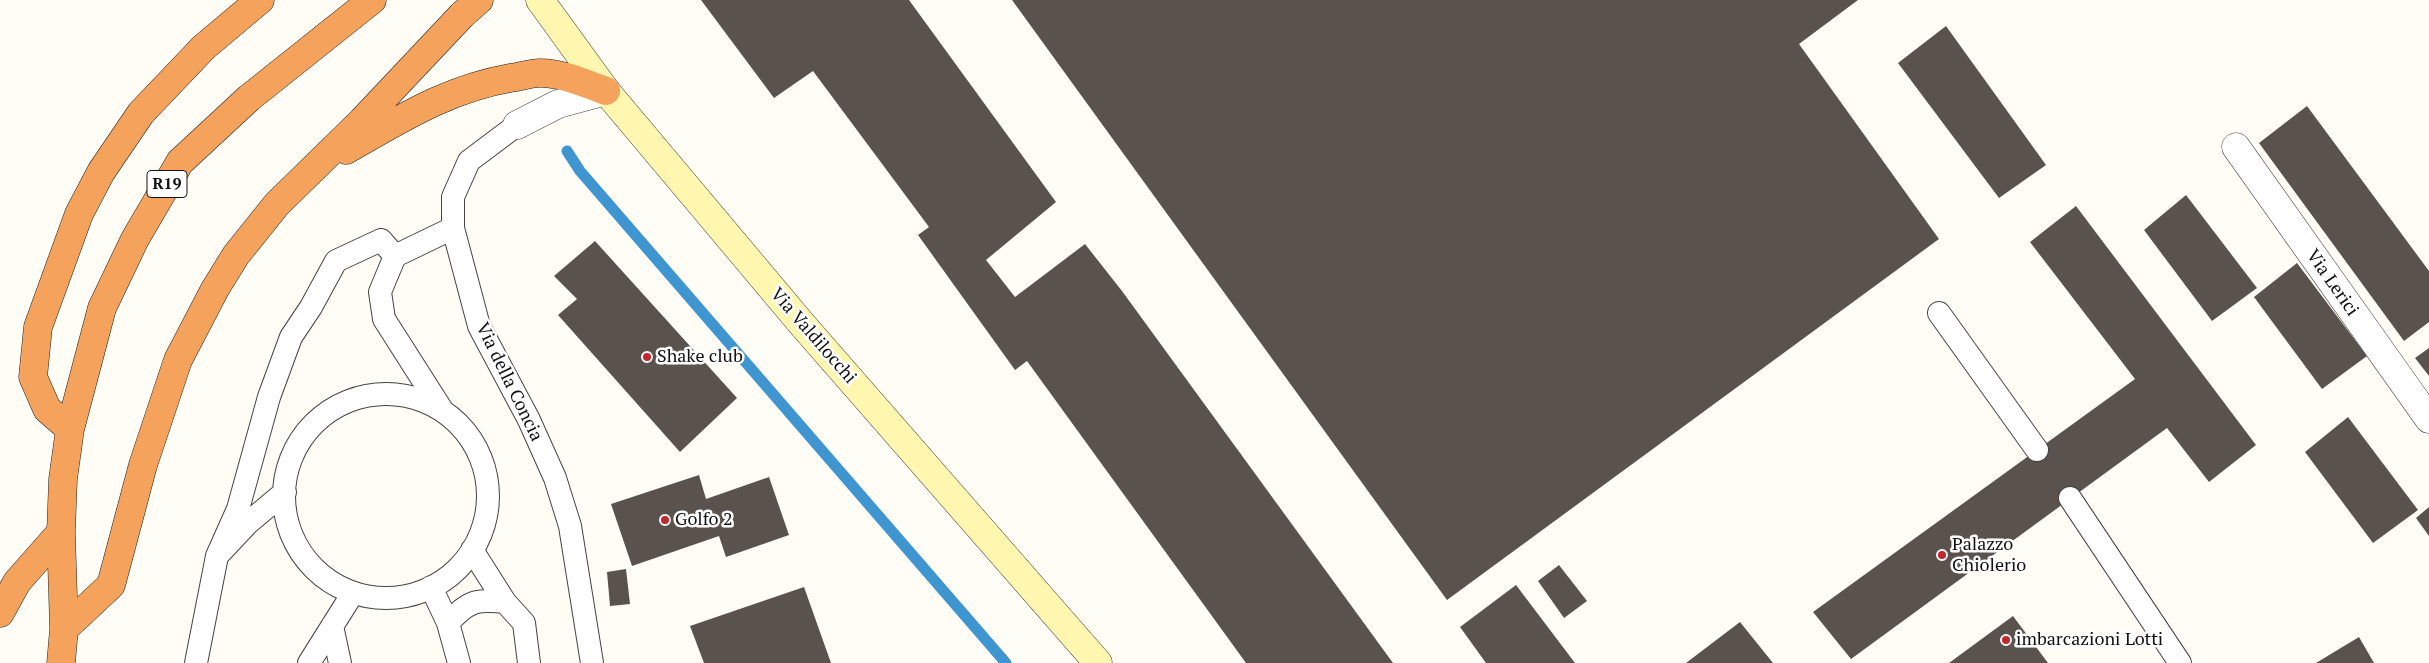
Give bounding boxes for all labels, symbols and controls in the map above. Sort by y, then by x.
road number: R19 [147,170,187,198]
street label: Via Lerici [2301,246,2363,320]
street label: Via Valdilocchi [766,284,860,388]
street label: Via della Concia [471,319,547,445]
place label: Shake club [657,346,743,368]
marker: Shake club [641,351,653,363]
place label: Golfo 2 [675,509,733,531]
marker: Golfo 2 [659,514,671,526]
place label: Palazzo Chiolerio [1952,534,2026,576]
marker: Palazzo Chiolerio [1936,549,1948,561]
place label: imbarcazioni Lotti [2016,629,2163,651]
marker: imbarcazioni Lotti [2000,634,2012,646]

